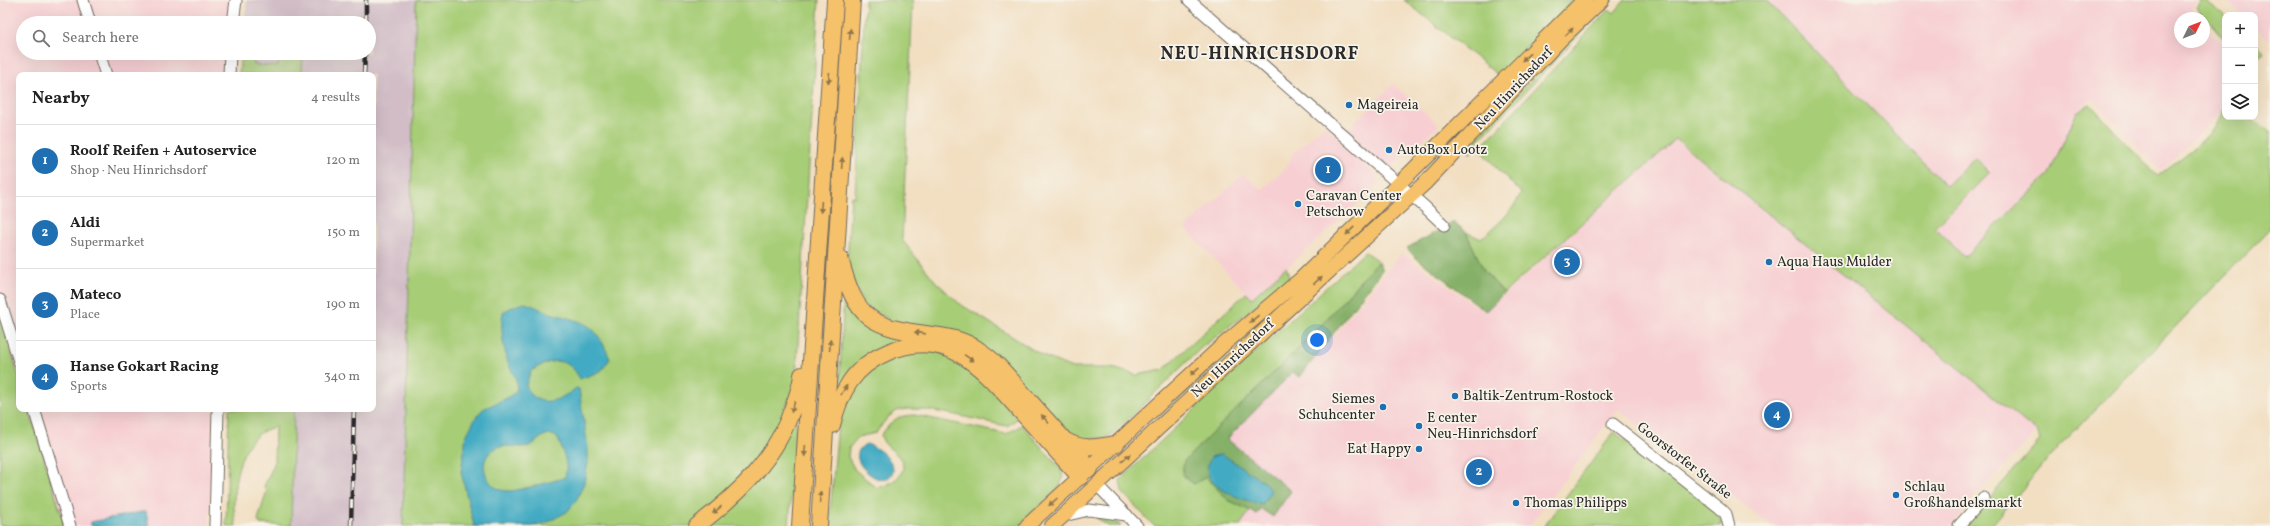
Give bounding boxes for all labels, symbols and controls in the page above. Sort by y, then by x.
north arrow [2174,12,2210,48]
map controls [2222,12,2258,120]
button: + [2222,12,2258,48]
search box [16,16,376,60]
icon: search [30,27,52,49]
one-way arrow [847,27,853,40]
one-way arrow [1564,27,1574,37]
text: Search here [62,28,139,49]
district label: NEU-HINRICHSDORF [1161,42,1359,67]
street label: Neu Hinrichsdorf [1471,42,1558,135]
button: − [2222,48,2258,84]
one-way arrow [1521,52,1531,62]
one-way arrow [826,72,833,84]
button: layers [2222,84,2258,120]
text: Nearby [32,87,90,110]
text: 4 results [311,89,360,107]
place label: Mageireia [1357,96,1419,115]
marker: Mageireia [1344,100,1354,110]
text: Roolf Reifen + Autoservice [70,141,257,162]
place label: AutoBox Lootz [1397,141,1487,160]
marker: AutoBox Lootz [1384,145,1394,155]
text: 1 [42,152,48,170]
text: 120 m [326,152,360,170]
pin: 1 [1315,155,1341,185]
one-way arrow [838,157,845,169]
text: Shop · Neu Hinrichsdorf [70,162,207,180]
place label: Caravan Center Petschow [1306,187,1402,222]
marker: Caravan Center Petschow [1293,199,1303,209]
one-way arrow [817,201,824,213]
text: Aldi [70,213,100,234]
text: 2 [42,224,48,242]
text: 150 m [327,224,360,242]
one-way arrow [1345,226,1355,236]
text: Supermarket [70,234,145,252]
pin: 3 [1554,247,1580,277]
place label: Aqua Haus Mulder [1777,253,1891,272]
marker: Aqua Haus Mulder [1764,257,1774,267]
one-way arrow [1313,275,1323,285]
text: Mateco [70,285,121,306]
text: 3 [42,296,48,314]
text: 190 m [326,296,360,314]
text: Place [70,306,100,324]
one-way arrow [1249,314,1260,323]
street label: Neu Hinrichsdorf [1187,315,1280,402]
one-way arrow [914,330,926,336]
your location [1307,330,1327,350]
one-way arrow [826,339,833,351]
one-way arrow [964,354,974,362]
text: Hanse Gokart Racing [70,357,219,378]
one-way arrow [1190,366,1200,376]
text: 4 [41,368,49,386]
text: 340 m [324,368,360,386]
text: Sports [70,378,107,396]
one-way arrow [841,384,848,396]
place label: Baltik-Zentrum-Rostock [1463,387,1614,406]
place label: Siemes Schuhcenter [1298,390,1375,425]
marker: Baltik-Zentrum-Rostock [1450,391,1460,401]
pin: 4 [1764,400,1790,430]
one-way arrow [790,401,796,413]
marker: Siemes Schuhcenter [1378,402,1388,412]
place label: E center Neu-Hinrichsdorf [1427,409,1538,444]
one-way arrow [1040,414,1049,424]
street label: Goorstorfer Straße [1633,418,1736,504]
marker: E center Neu-Hinrichsdorf [1414,421,1424,431]
place label: Eat Happy [1347,440,1411,459]
marker: Eat Happy [1414,444,1424,454]
one-way arrow [801,445,808,457]
one-way arrow [1121,453,1131,463]
pin: 2 [1466,457,1492,487]
place label: Schlau Großhandelsmarkt [1904,478,2022,513]
marker: Schlau Großhandelsmarkt [1891,490,1901,500]
one-way arrow [817,491,824,503]
place label: Thomas Philipps [1524,494,1627,513]
one-way arrow [1048,497,1059,506]
marker: Thomas Philipps [1511,498,1521,508]
one-way arrow [712,505,723,514]

